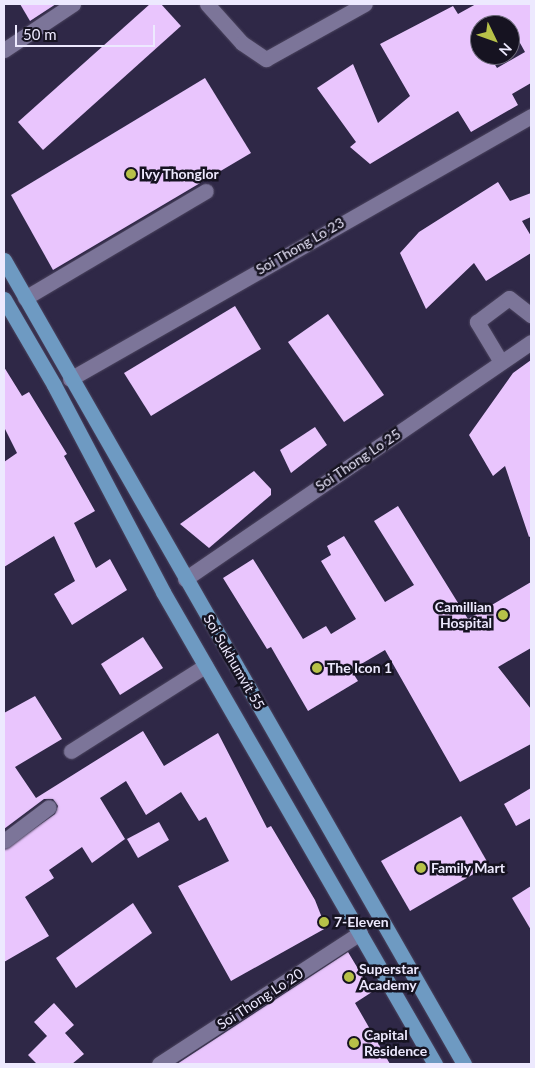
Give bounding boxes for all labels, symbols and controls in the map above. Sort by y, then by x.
scale bar [18,15,158,47]
north arrow [470,15,520,65]
text: 50 m [23,25,57,43]
text: N [496,40,516,59]
place label: Ivy Thonglor [141,166,219,182]
marker: Ivy Thonglor [125,168,137,180]
street label: Soi Thong Lo 23 [253,214,347,278]
street label: Soi Thong Lo 25 [312,425,404,495]
place label: Camillian Hospital [435,599,492,632]
marker: Camillian Hospital [496,608,510,622]
street label: Soi Sukhumvit 55 [200,611,268,713]
place label: The Icon 1 [327,660,392,676]
marker: The Icon 1 [311,662,323,674]
place label: Family Mart [431,860,505,876]
marker: Family Mart [415,862,427,874]
place label: 7-Eleven [334,914,389,930]
marker: 7-Eleven [318,916,330,928]
place label: Superstar Academy [359,961,419,994]
street label: Soi Thong Lo 20 [214,965,306,1033]
marker: Superstar Academy [343,971,355,983]
place label: Capital Residence [364,1027,427,1060]
marker: Capital Residence [348,1037,360,1049]

